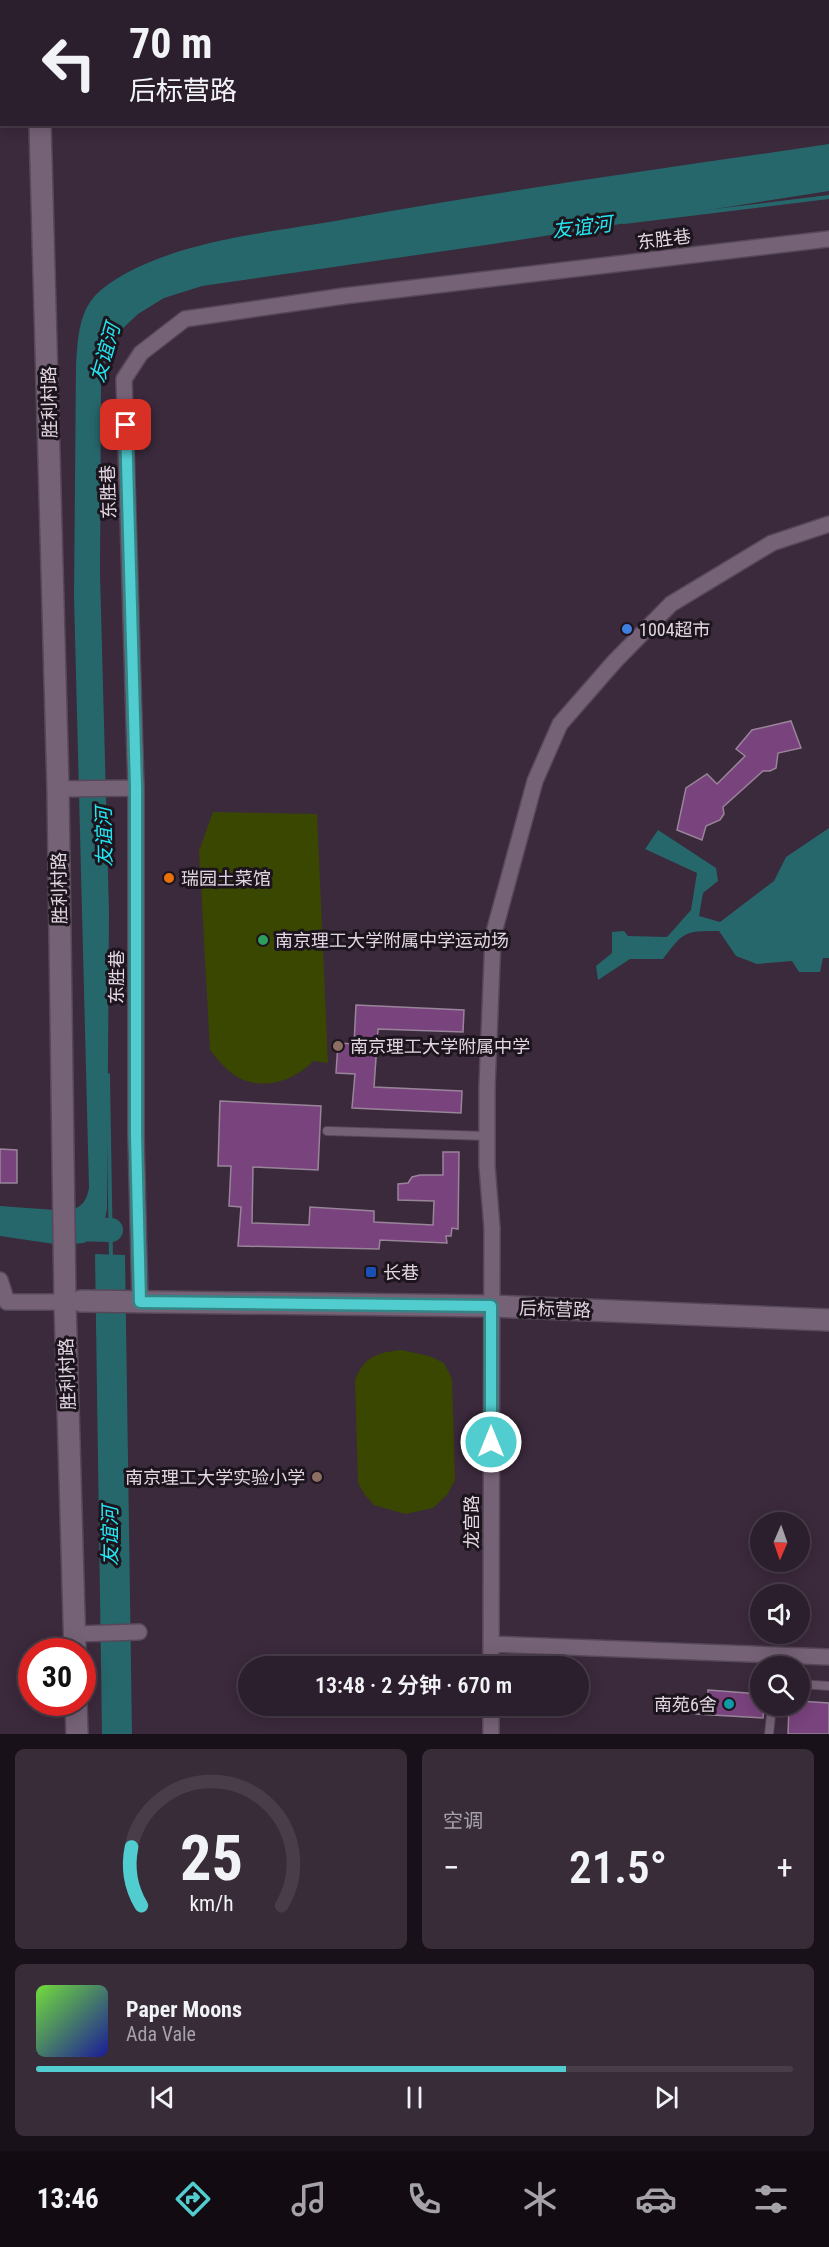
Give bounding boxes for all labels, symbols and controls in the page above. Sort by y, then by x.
text: 70 m [129,19,212,68]
icon: left [30,24,108,102]
text: 后标营路 [129,75,237,107]
water label: 友谊河 [551,211,617,243]
street label: 东胜巷 [636,225,692,253]
water label: 友谊河 [85,317,126,385]
street label: 胜利村路 [38,366,60,438]
pin [100,399,151,450]
icon: arrive [109,408,142,441]
street label: 东胜巷 [97,465,119,519]
place label: 1004超市 [639,619,711,640]
marker: 1004超市 [620,622,634,636]
water label: 友谊河 [91,803,117,867]
street label: 胜利村路 [48,852,70,924]
place label: 瑞园土菜馆 [181,868,271,889]
marker: 瑞园土菜馆 [162,871,176,885]
place label: 南京理工大学附属中学运动场 [275,930,509,951]
marker: 南京理工大学附属中学运动场 [256,933,270,947]
street label: 东胜巷 [106,950,127,1004]
place label: 南京理工大学附属中学 [350,1036,530,1057]
marker: 南京理工大学附属中学 [331,1039,345,1053]
place label: 长巷 [383,1262,419,1283]
marker: 长巷 [364,1265,378,1279]
street label: 后标营路 [519,1297,591,1321]
street label: 胜利村路 [55,1338,79,1410]
position arrow [459,1410,523,1474]
place label: 南京理工大学实验小学 [125,1467,305,1488]
marker: 南京理工大学实验小学 [310,1470,324,1484]
street label: 龙宫路 [461,1495,482,1549]
water label: 友谊河 [98,1502,122,1566]
north arrow [750,1512,810,1572]
map controls [750,1512,810,1716]
button: sound [750,1584,810,1644]
speed limit sign: 30 [18,1638,96,1716]
button: search [750,1656,810,1716]
text: 13:48 · 2 分钟 · 670 m [315,1673,512,1698]
place label: 南苑6舍 [654,1694,717,1715]
marker: 南苑6舍 [722,1697,736,1711]
text: 空调 [443,1809,483,1833]
text: 25 [179,1822,243,1895]
text: 21.5° [569,1841,667,1894]
text: − [443,1848,460,1887]
text: + [777,1848,793,1887]
text: km/h [189,1891,233,1916]
text: Paper Moons [126,1997,242,2022]
text: Ada Vale [126,2022,196,2046]
icon: previous [146,2081,179,2114]
icon: pause [398,2081,431,2114]
icon: next [650,2081,683,2114]
icon: directions [172,2178,214,2220]
icon: music [288,2178,330,2220]
icon: phone [403,2178,445,2220]
icon: climate [519,2178,561,2220]
icon: car [635,2178,677,2220]
icon: filters [750,2178,792,2220]
text: 13:46 [37,2183,99,2215]

